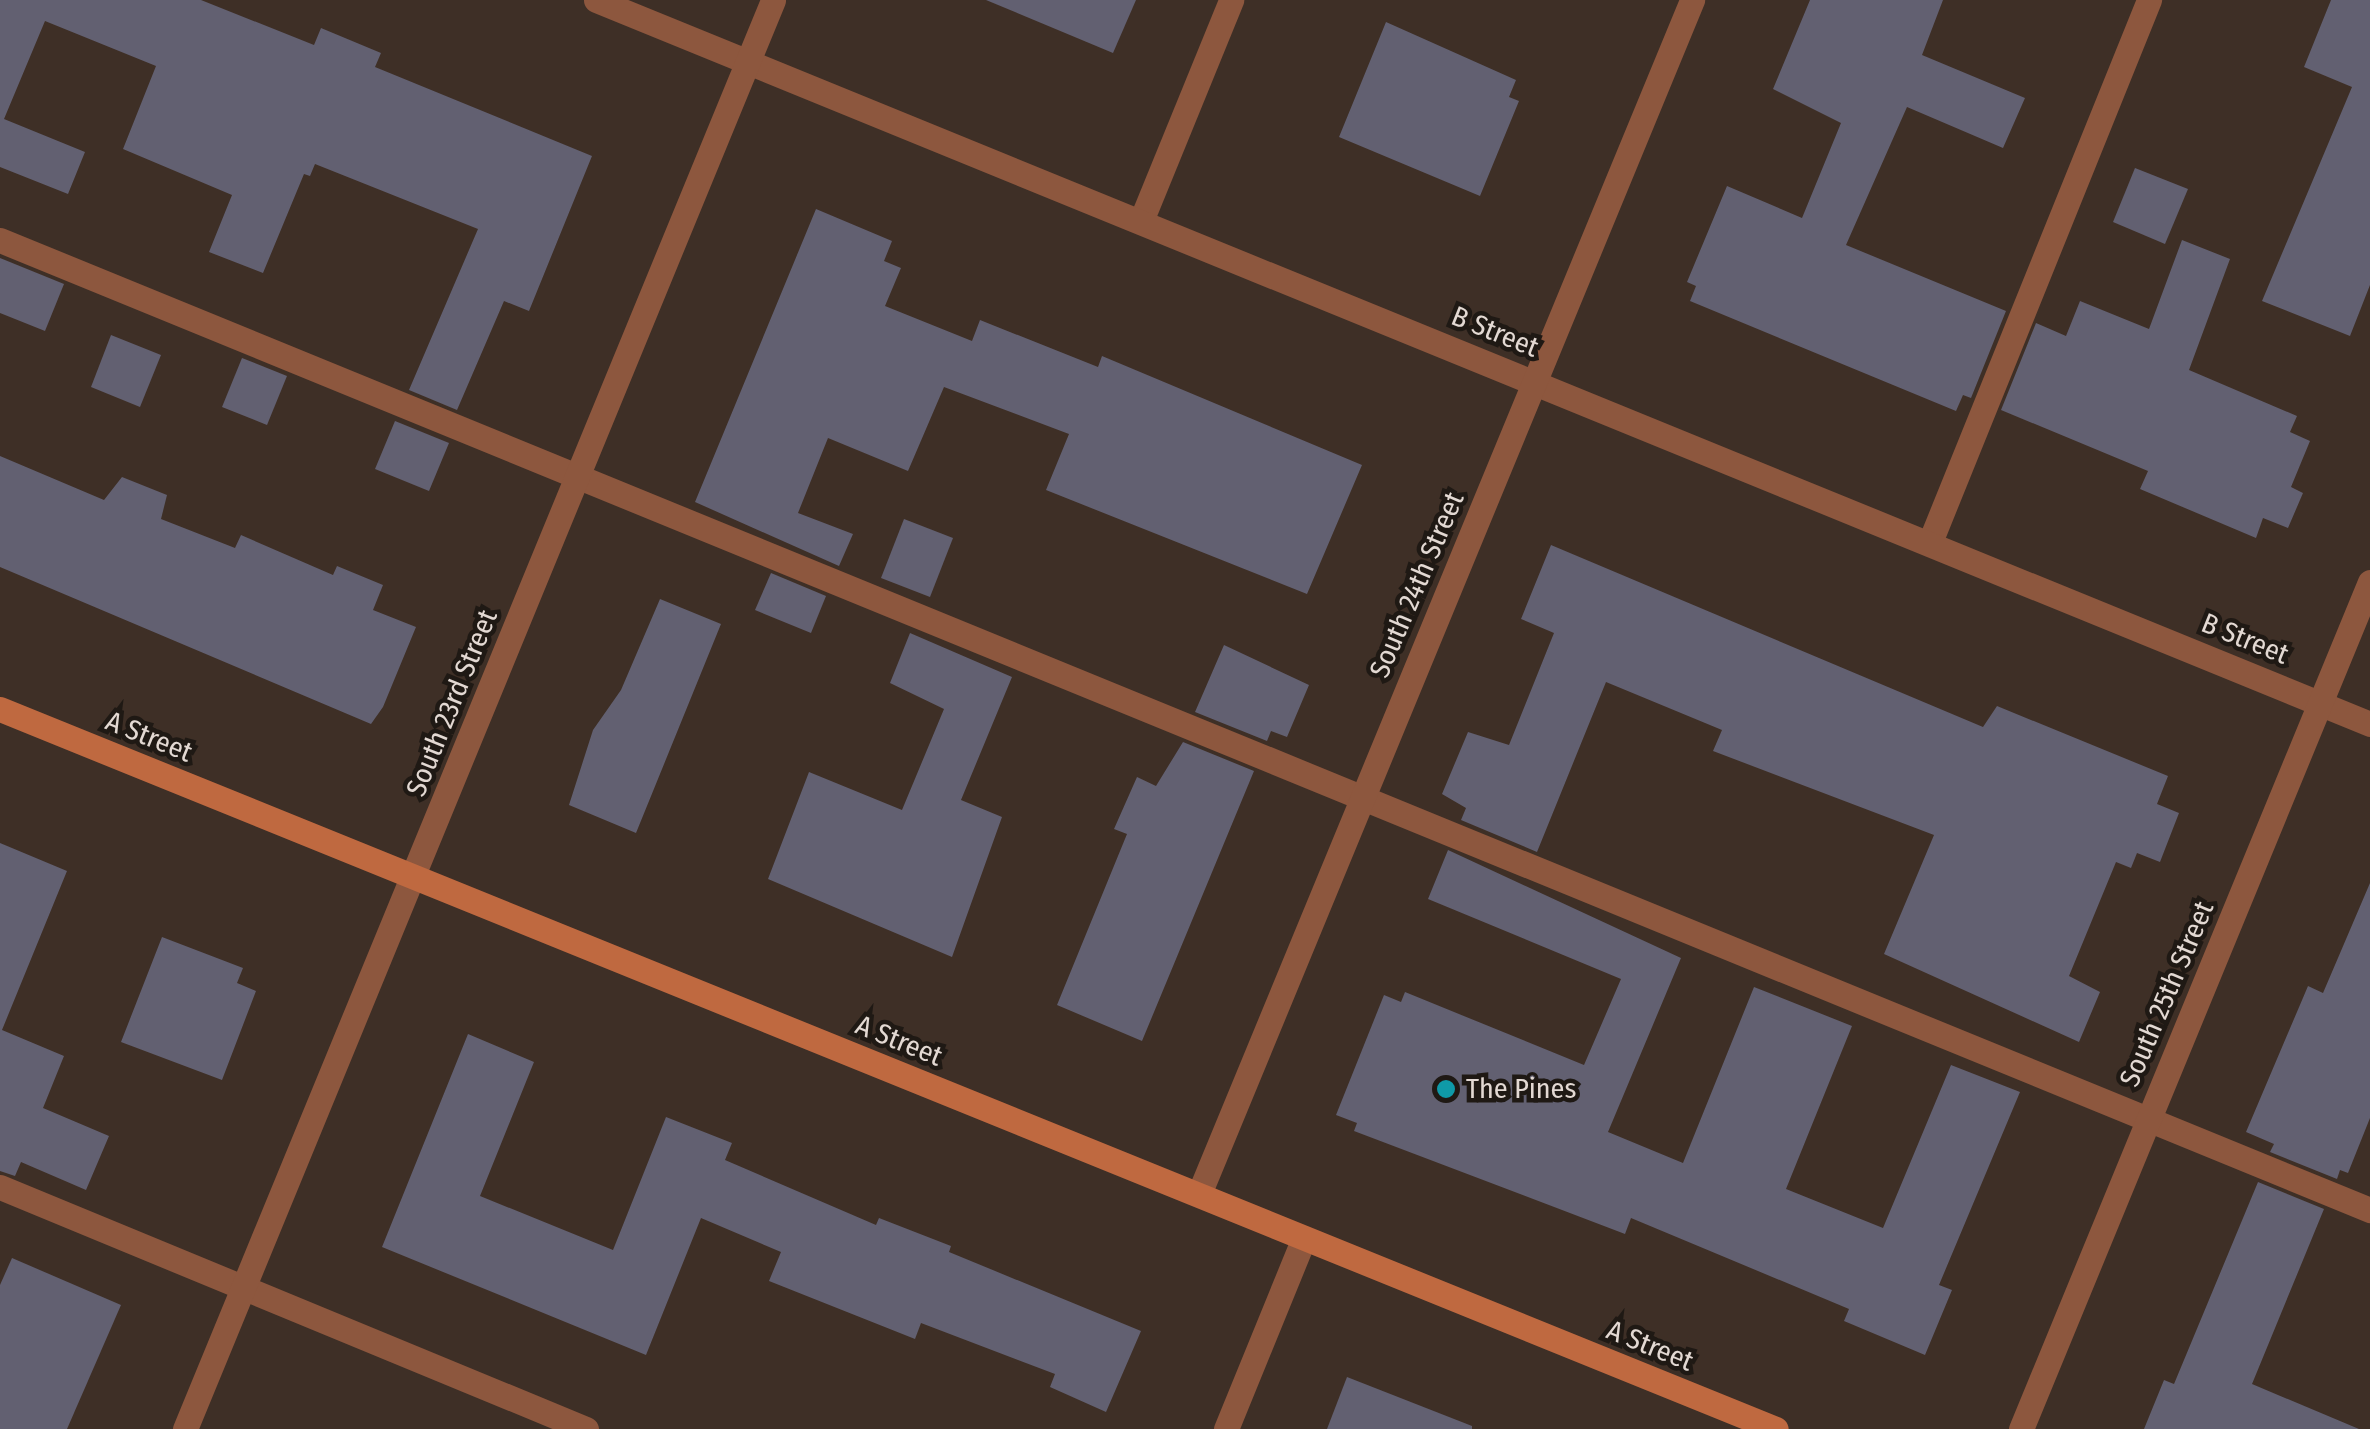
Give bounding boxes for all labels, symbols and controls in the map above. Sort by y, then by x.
street label: B Street [1447,299,1543,365]
street label: South 24th Street [1363,487,1471,683]
street label: South 23rd Street [399,605,505,801]
street label: B Street [2197,606,2293,672]
street label: A Street [101,705,197,769]
street label: South 25th Street [2113,896,2221,1092]
street label: A Street [851,1009,947,1073]
place label: The Pines [1466,1072,1576,1106]
marker: The Pines [1435,1078,1457,1100]
street label: A Street [1602,1314,1698,1378]

